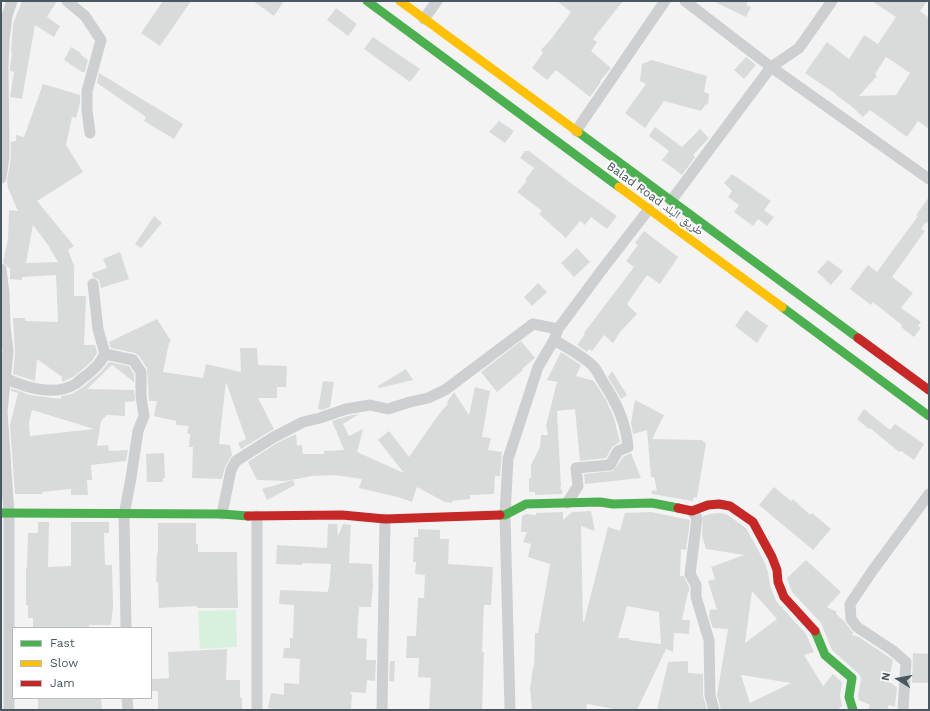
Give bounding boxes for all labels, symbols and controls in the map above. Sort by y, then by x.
street label: Balad Road طريق البلد [604,159,706,239]
legend [12,627,152,699]
text: Fast [50,636,75,650]
text: Slow [50,656,78,670]
north arrow [878,659,918,699]
text: N [879,671,893,682]
text: Jam [50,676,75,690]

